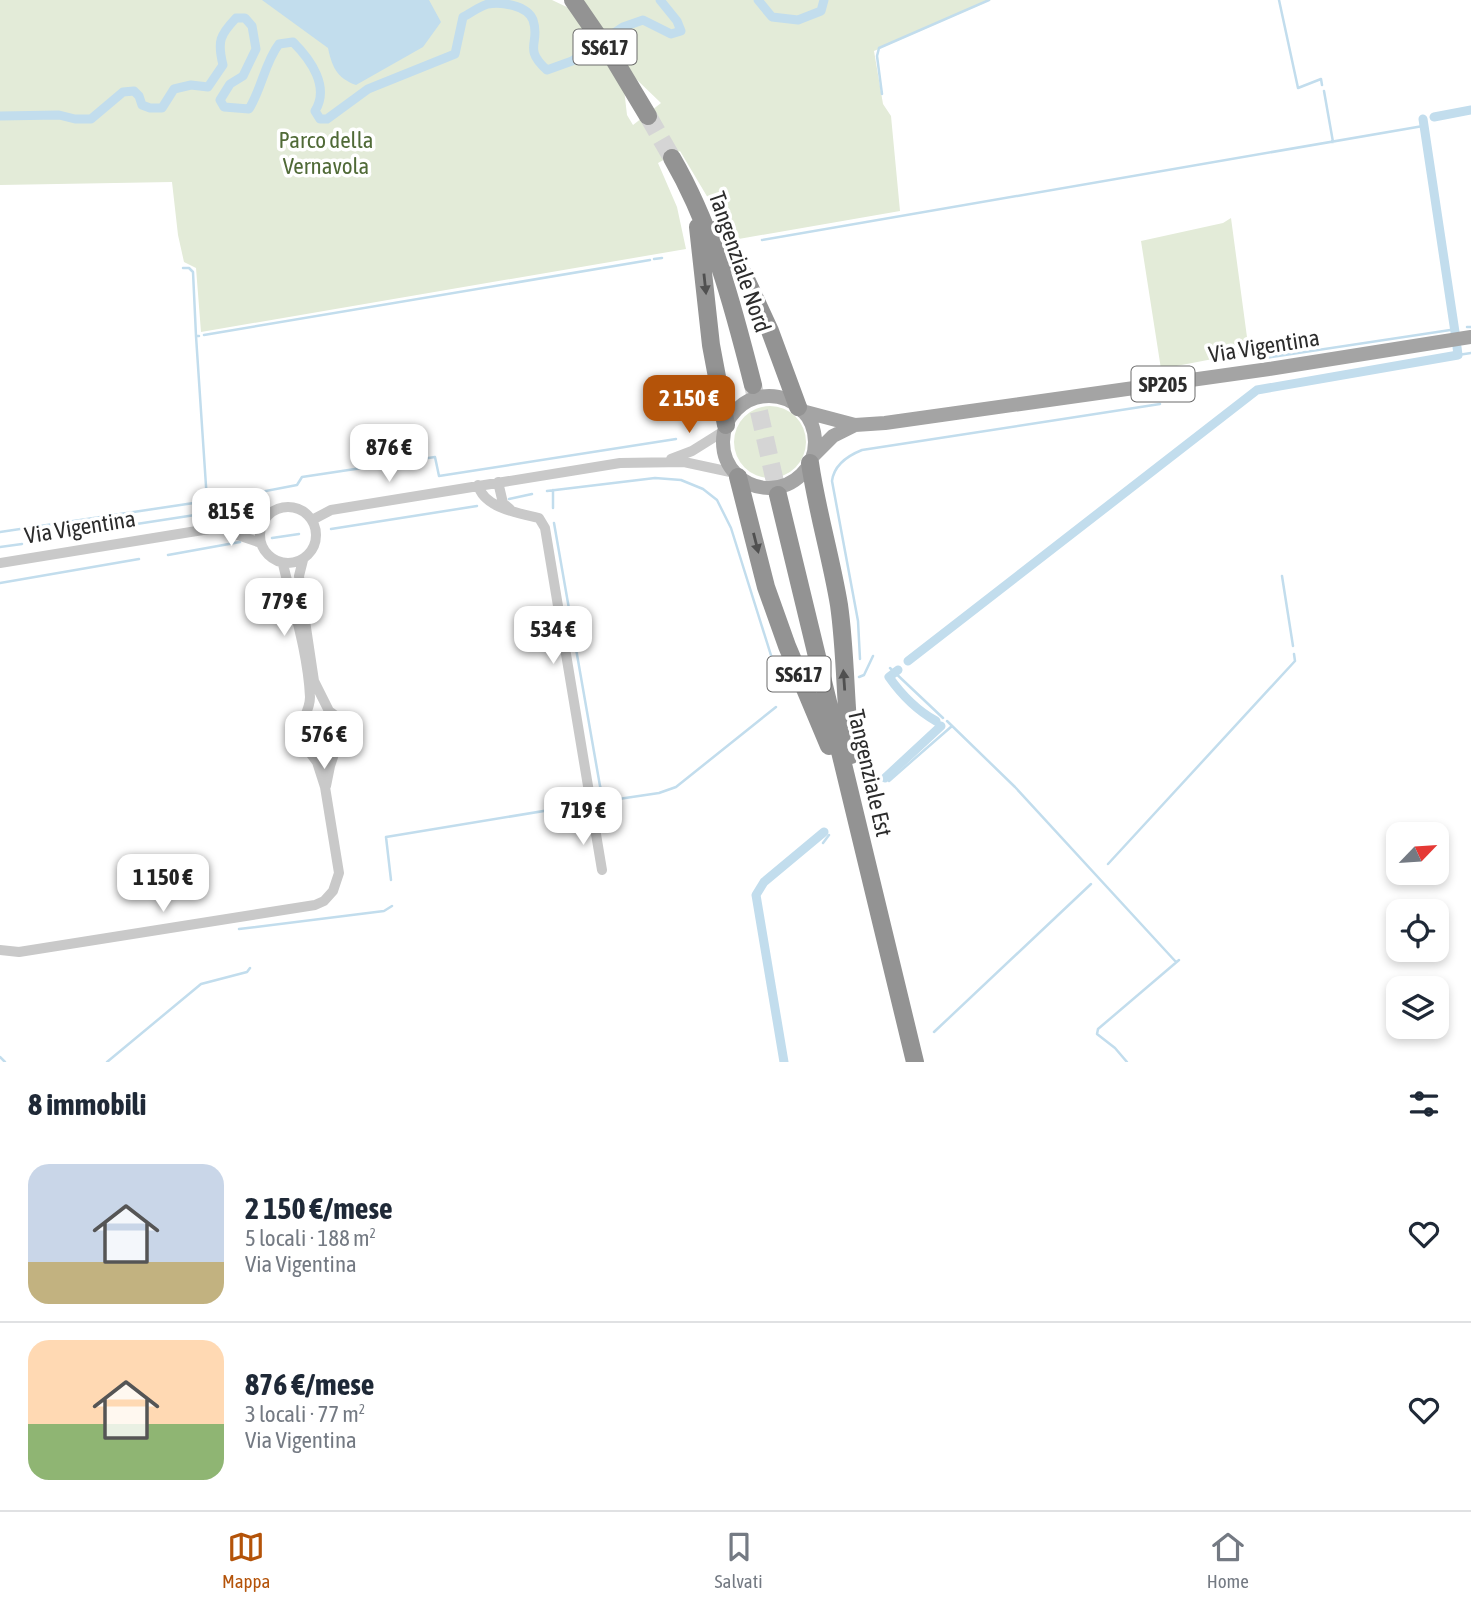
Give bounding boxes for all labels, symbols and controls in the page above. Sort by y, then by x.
road number: SS617 [574,30,636,64]
park label: Parco della Vernavola [279,127,374,179]
street label: Tangenziale Nord [704,188,776,336]
one-way arrow [700,273,711,295]
street label: Via Vigentina [1207,324,1321,368]
road number: SP205 [1132,366,1194,402]
pin: 2 150 € [624,376,754,435]
text: 2 150 € [659,385,719,411]
pin: 876 € [340,424,438,484]
text: 876 € [366,434,412,460]
pin: 815 € [182,489,280,548]
text: 815 € [208,498,254,524]
street label: Via Vigentina [23,505,137,549]
one-way arrow [751,532,762,554]
pin: 779 € [235,578,333,638]
text: 779 € [261,588,307,614]
pin: 534 € [504,606,602,666]
text: 534 € [530,616,576,642]
road number: SS617 [768,656,830,692]
one-way arrow [838,669,849,691]
street label: Tangenziale Est [843,707,897,839]
pin: 576 € [275,712,373,771]
text: 576 € [301,721,347,747]
pin: 719 € [534,788,632,847]
text: 719 € [560,797,606,823]
north arrow [1386,822,1449,886]
map controls [1386,822,1449,1039]
pin: 1 150 € [98,855,228,914]
text: 1 150 € [133,864,193,890]
button: locate [1386,899,1449,962]
button: layers [1386,976,1449,1039]
icon: filters [1405,1085,1443,1123]
text: 8 immobili [28,1087,146,1121]
text: 2 150 €/mese [245,1191,393,1225]
icon: home [84,1192,168,1276]
icon: heart [1405,1215,1443,1253]
text: 5 locali · 188 m² [245,1225,376,1251]
text: Via Vigentina [245,1251,357,1277]
text: 876 €/mese [245,1367,374,1401]
icon: home [84,1368,168,1452]
icon: heart [1405,1391,1443,1429]
text: 3 locali · 77 m² [245,1401,365,1427]
text: Via Vigentina [245,1427,357,1453]
tab: Mappa [222,1528,270,1592]
tab: Salvati [715,1528,763,1592]
tab: Home [1207,1528,1249,1592]

